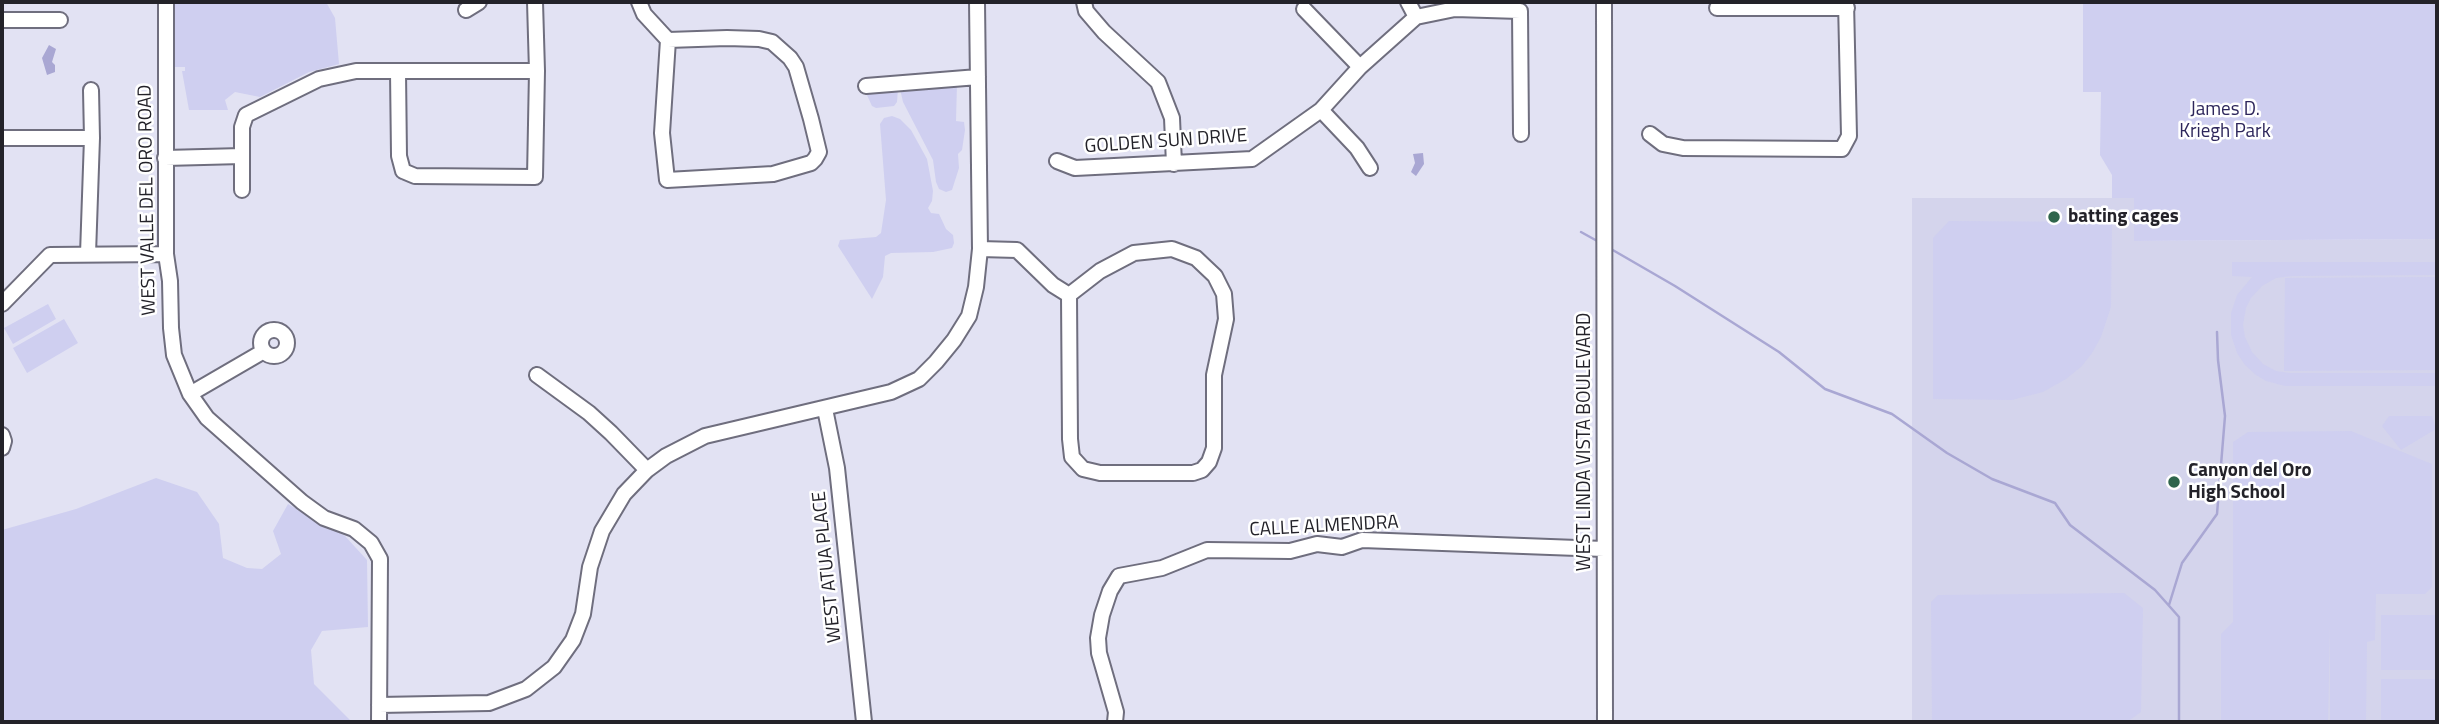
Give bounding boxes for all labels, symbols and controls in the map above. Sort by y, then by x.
street label: WEST VALLE DEL ORO ROAD [135,84,161,316]
park label: James D. Kriegh Park [2179,99,2271,143]
street label: GOLDEN SUN DRIVE [1084,125,1248,159]
place label: batting cages [2068,206,2179,228]
marker: batting cages [2046,209,2062,225]
street label: WEST LINDA VISTA BOULEVARD [1574,313,1596,571]
place label: Canyon del Oro High School [2188,460,2312,504]
marker: Canyon del Oro High School [2166,474,2182,490]
street label: WEST ATUA PLACE [809,490,847,644]
street label: CALLE ALMENDRA [1249,512,1399,542]

